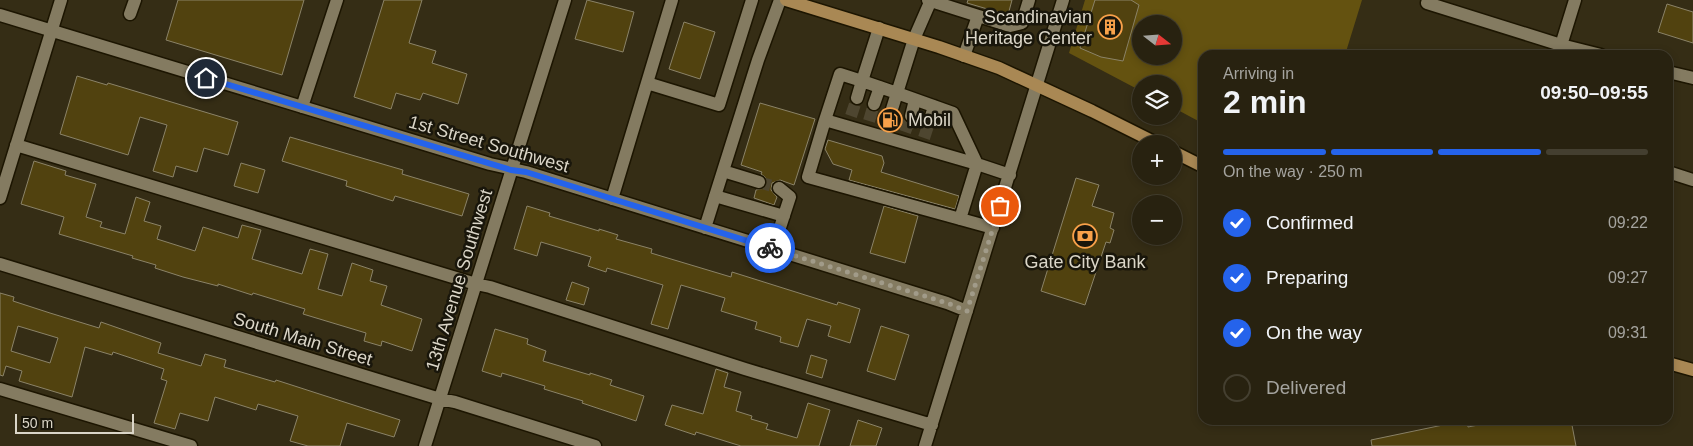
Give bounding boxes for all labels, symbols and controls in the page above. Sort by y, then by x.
place label: Scandinavian Heritage Center [965,7,1092,48]
building icon: Scandinavian Heritage Center [1097,14,1123,40]
north arrow [1132,15,1182,65]
map controls [1132,15,1182,245]
pin [185,57,227,99]
icon: home [192,64,220,92]
text: Arriving in [1223,65,1294,82]
button: layers [1132,75,1182,125]
text: 09:50–09:55 [1540,82,1648,103]
text: 2 min [1223,84,1307,120]
fuel station icon: Mobil [877,107,903,133]
place label: Mobil [908,110,951,130]
street label: 1st Street Southwest [406,111,572,177]
button: + [1132,135,1182,185]
text: On the way · 250 m [1223,163,1363,180]
pin [979,185,1021,227]
street label: 13th Avenue Southwest [422,187,496,373]
icon: bag [986,192,1014,220]
button: − [1132,195,1182,245]
icon: check [1223,209,1251,237]
text: Confirmed [1266,212,1354,233]
text: 09:22 [1608,214,1648,231]
courier [745,223,795,273]
bank icon: Gate City Bank [1072,223,1098,249]
icon: bike [756,234,784,262]
place label: Gate City Bank [1024,252,1147,272]
icon: check [1223,264,1251,292]
text: Preparing [1266,267,1348,288]
text: 09:27 [1608,269,1648,286]
street label: South Main Street [231,308,375,370]
icon: check [1223,319,1251,347]
text: On the way [1266,322,1362,343]
text: 09:31 [1608,324,1648,341]
text: Delivered [1266,377,1346,398]
scale bar [15,411,134,434]
text: 50 m [22,415,53,431]

